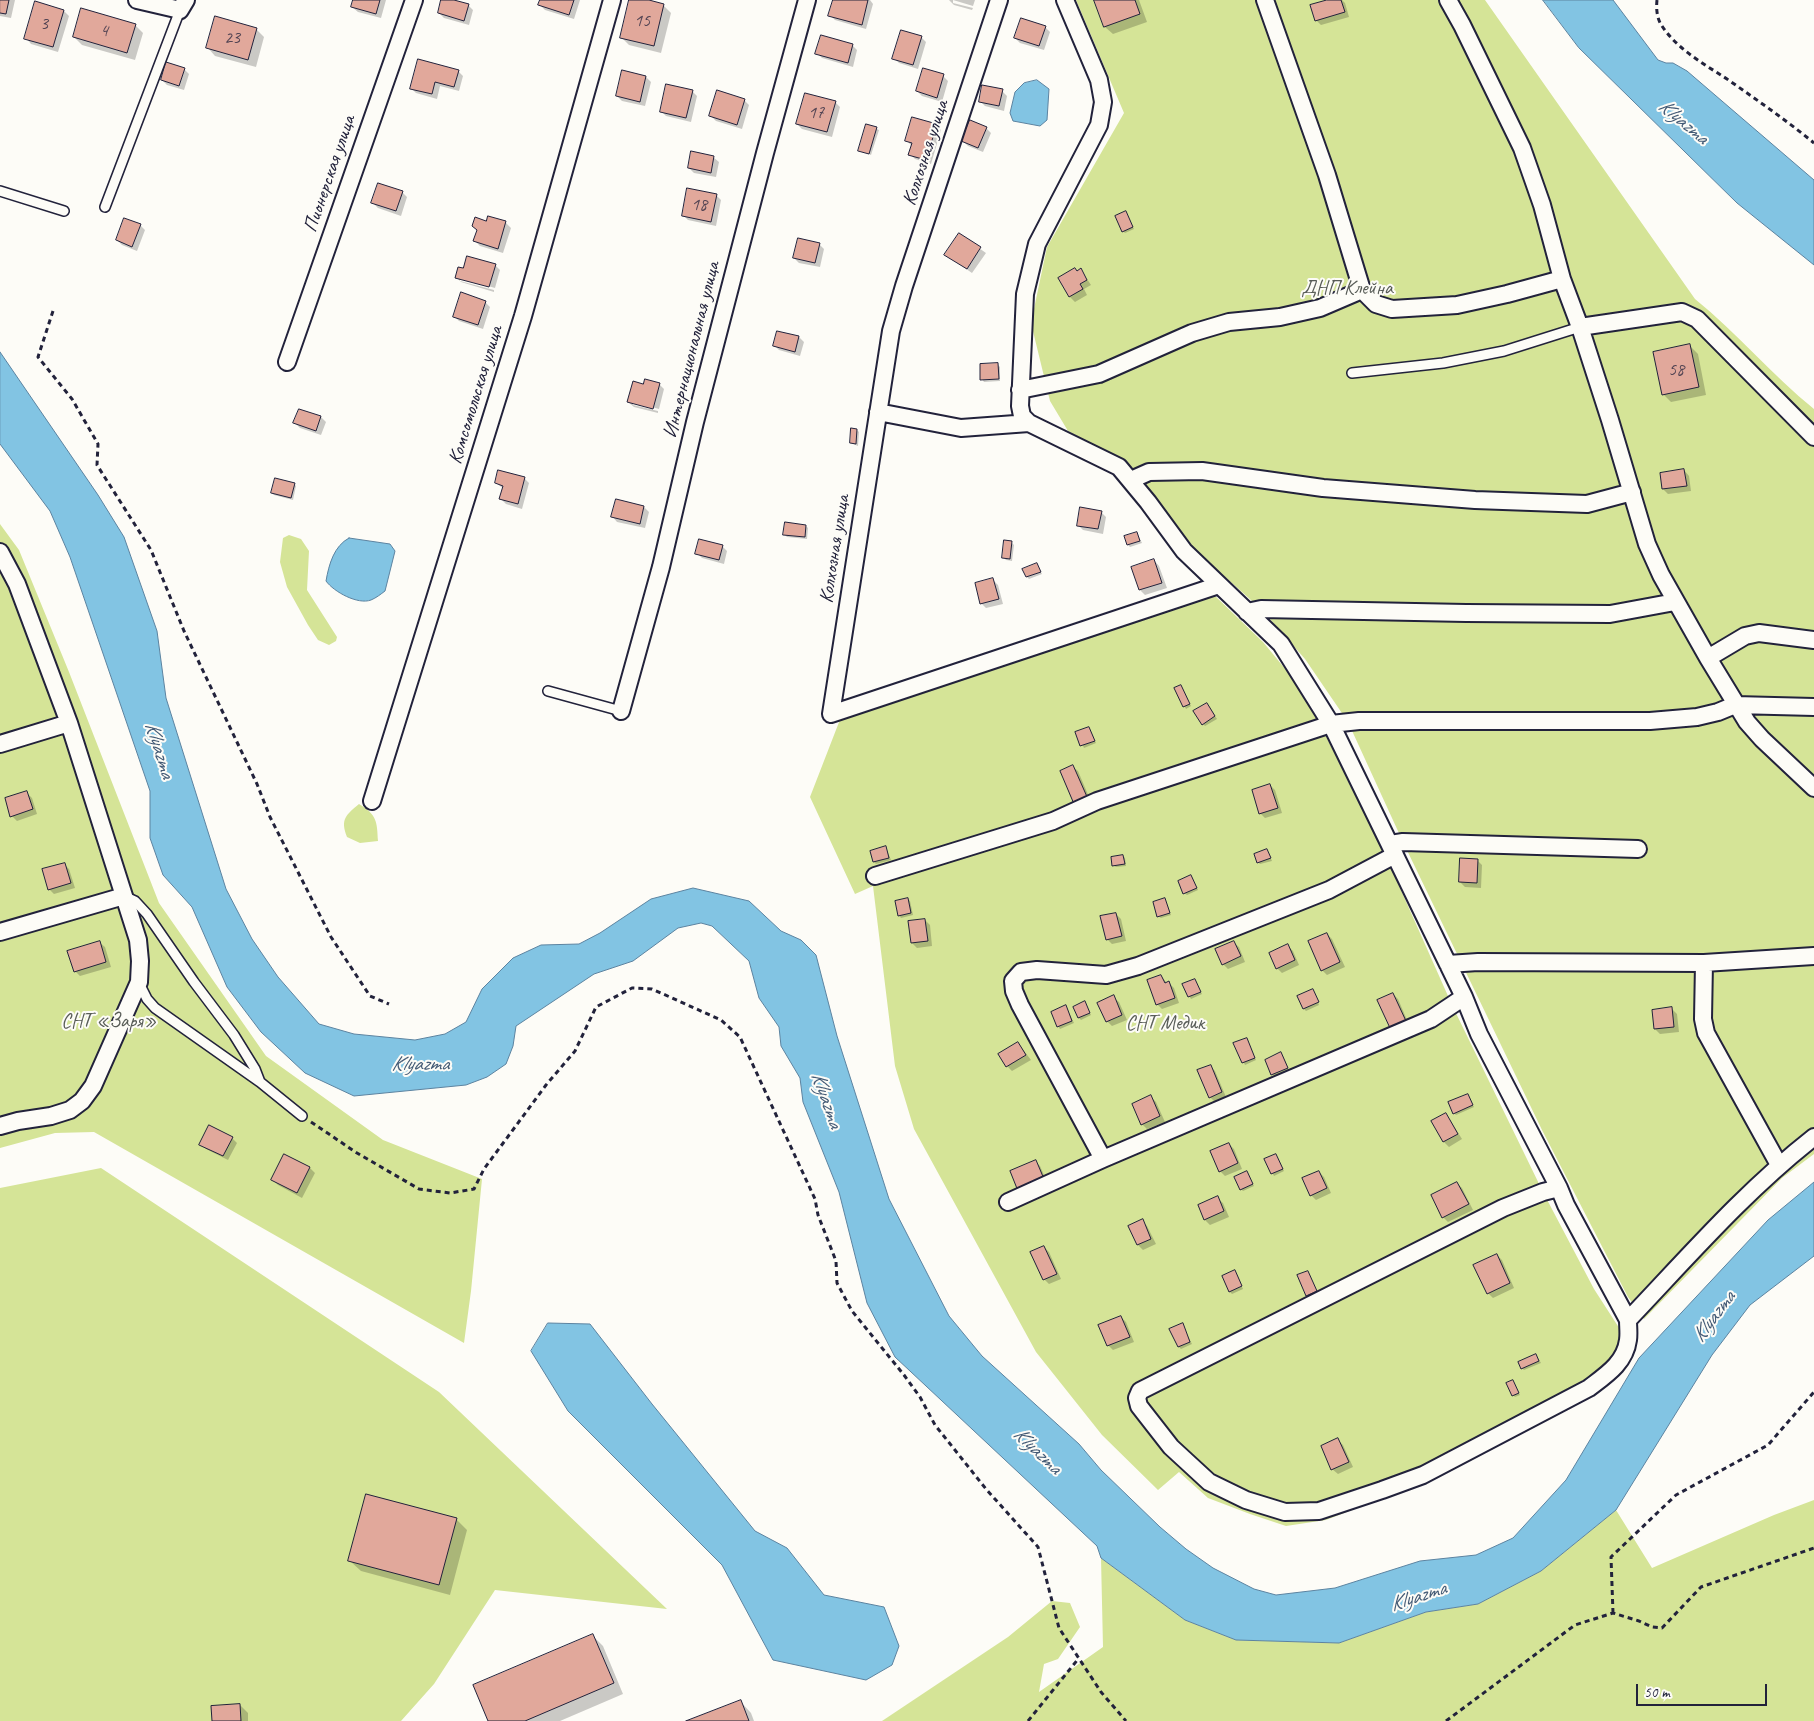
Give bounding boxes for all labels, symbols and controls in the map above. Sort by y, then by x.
house number: 15 [634,10,650,32]
house number: 3 [40,13,48,35]
house number: 4 [100,20,108,42]
house number: 23 [224,27,240,49]
water label: Klyazma [1653,94,1713,150]
street label: Колхозная улица [898,97,954,209]
house number: 17 [808,102,824,124]
street label: Пионерская улица [299,112,361,236]
house number: 18 [691,194,707,216]
street label: Интернациональная улица [658,259,726,441]
park label: ДНП Клейна [1301,277,1393,301]
street label: Комсомольская улица [444,323,508,467]
house number: 58 [1668,359,1684,381]
street label: Колхозная улица [815,493,855,605]
water label: Klyazma [139,719,179,781]
park label: СНТ «Заря» [61,1010,157,1034]
park label: СНТ Медик [1126,1012,1204,1036]
water label: Klyazma [391,1051,449,1077]
water label: Klyazma [805,1069,847,1131]
water label: Klyazma [1687,1287,1741,1347]
water label: Klyazma [1008,1422,1066,1480]
water label: Klyazma [1387,1576,1449,1618]
scale bar [1639,1674,1770,1706]
text: 50 m [1644,1683,1670,1702]

